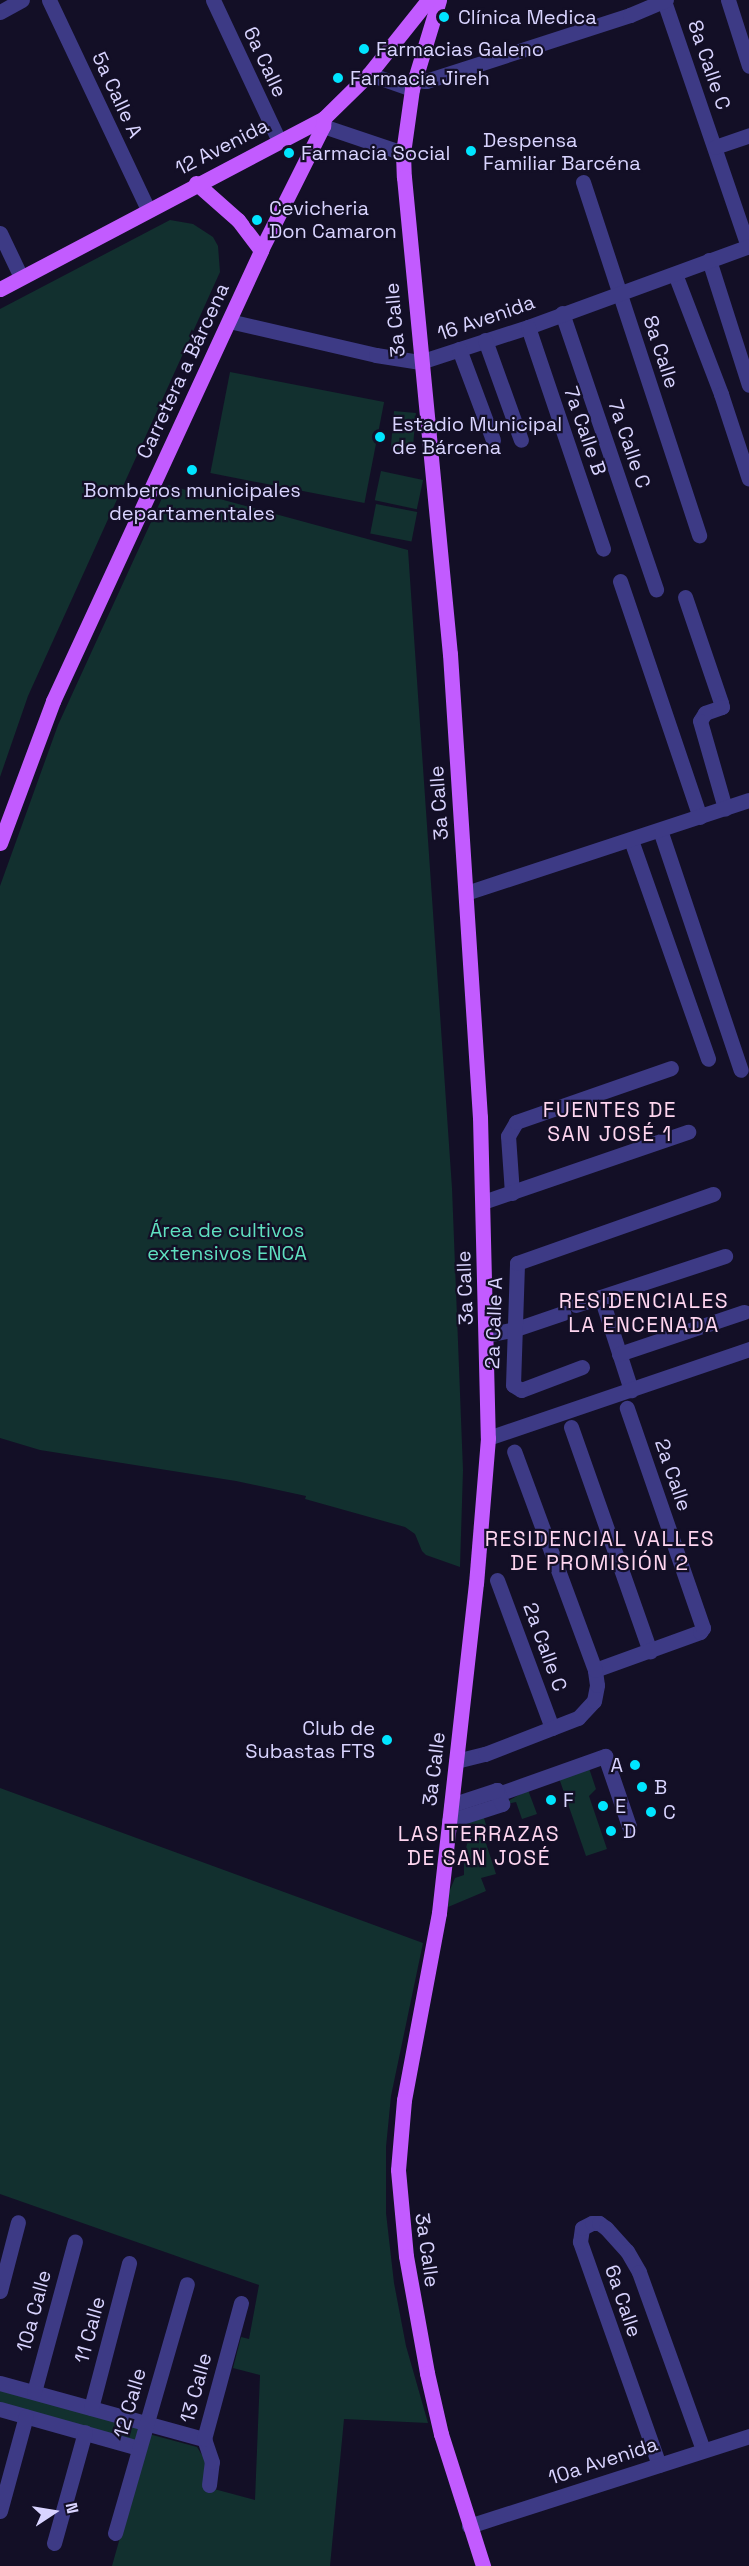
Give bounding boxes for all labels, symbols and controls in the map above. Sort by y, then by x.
place label: Clínica Medica [458,5,597,29]
marker: Clínica Medica [435,8,453,26]
street label: 8a Calle C [683,17,735,113]
street label: 6a Calle [238,23,292,101]
place label: Farmacias Galeno [376,37,544,61]
marker: Farmacias Galeno [357,42,371,56]
street label: 5a Calle A [87,48,147,142]
place label: Farmacia Jireh [350,66,490,90]
marker: Farmacia Jireh [331,71,345,85]
street label: 12 Avenida [171,113,273,181]
place label: Despensa Familiar Barcéna [483,128,641,175]
place label: Farmacia Social [301,141,451,165]
marker: Despensa Familiar Barcéna [464,144,478,158]
marker: Farmacia Social [282,146,296,160]
place label: Cevicheria Don Camaron [269,196,397,243]
marker: Cevicheria Don Camaron [250,213,264,227]
street label: Carretera a Bárcena [132,279,234,463]
street label: 3a Calle [380,282,410,358]
street label: 16 Avenida [434,290,538,346]
street label: 8a Calle [638,313,684,391]
street label: 7a Calle B [559,383,611,479]
street label: 7a Calle C [603,397,655,491]
place label: Estadio Municipal de Bárcena [392,413,562,460]
marker: Estadio Municipal de Bárcena [373,430,387,444]
marker: Bomberos municipales departamentales [185,463,199,477]
place label: Bomberos municipales departamentales [83,479,301,526]
street label: 3a Calle [424,765,454,841]
district label: FUENTES DE SAN JOSÉ 1 [543,1097,677,1147]
park label: Área de cultivos extensivos ENCA [147,1218,307,1265]
street label: 3a Calle [452,1250,478,1326]
street label: 2a Calle A [480,1276,508,1370]
district label: RESIDENCIALES LA ENCENADA [559,1288,729,1338]
street label: 2a Calle [649,1436,697,1514]
district label: RESIDENCIAL VALLES DE PROMISIÓN 2 [484,1526,716,1576]
street label: 2a Calle C [518,1599,572,1695]
place label: Club de Subastas FTS [245,1716,375,1763]
street label: 3a Calle [418,1730,450,1808]
marker: Club de Subastas FTS [380,1733,394,1747]
place label: A [610,1753,623,1777]
marker: A [628,1758,642,1772]
place label: B [654,1775,667,1799]
marker: B [635,1780,649,1794]
place label: F [563,1788,574,1812]
marker: F [544,1793,558,1807]
place label: E [615,1794,626,1818]
marker: E [596,1799,610,1813]
place label: C [663,1800,676,1824]
marker: C [644,1805,658,1819]
place label: D [623,1819,636,1843]
district label: LAS TERRAZAS DE SAN JOSÉ [398,1821,560,1871]
marker: D [604,1824,618,1838]
street label: 3a Calle [410,2211,444,2289]
street label: 6a Calle [599,2262,647,2340]
street label: 10a Calle [12,2267,56,2355]
street label: 11 Calle [70,2294,110,2366]
street label: 13 Calle [175,2350,217,2426]
street label: 12 Calle [109,2365,151,2441]
street label: 10a Avenida [545,2432,661,2490]
north arrow [24,2482,84,2542]
text: N [61,2501,83,2516]

